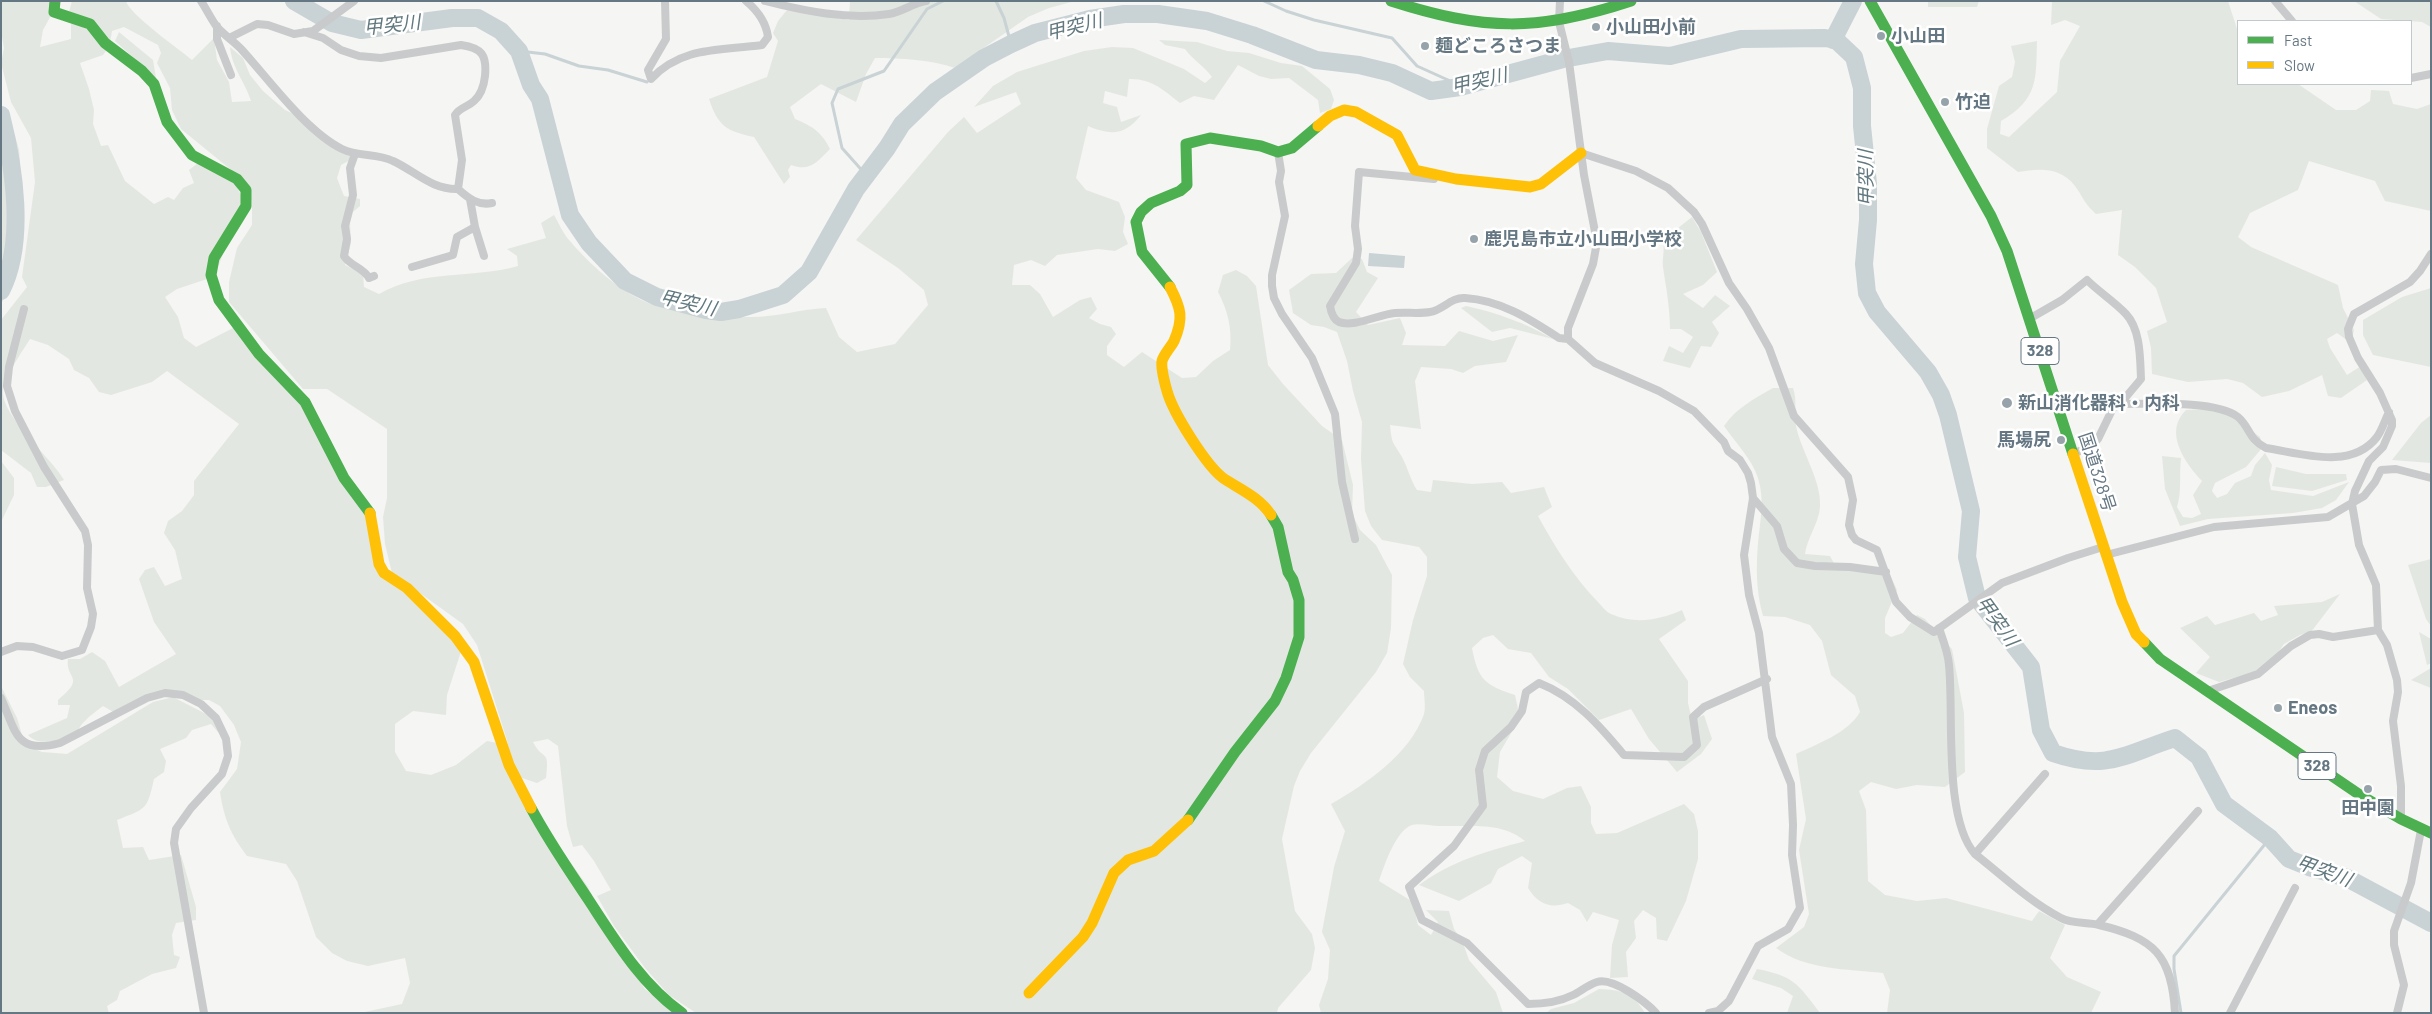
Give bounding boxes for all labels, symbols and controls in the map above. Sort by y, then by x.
water label: 甲突川 [1044,9,1104,45]
water label: 甲突川 [362,11,422,39]
place label: 小山田小前 [1606,16,1696,38]
legend [2237,20,2412,85]
marker: 小山田小前 [1590,21,1602,33]
place label: 小山田 [1891,25,1945,47]
marker: 小山田 [1875,30,1887,42]
text: Fast [2284,31,2312,49]
place label: 麺どころさつま [1435,35,1561,57]
marker: 麺どころさつま [1419,40,1431,52]
text: Slow [2284,56,2315,74]
water label: 甲突川 [1449,63,1509,99]
place label: 竹迫 [1955,91,1991,113]
marker: 竹迫 [1939,96,1951,108]
water label: 甲突川 [1854,149,1878,207]
place label: 鹿児島市立小山田小学校 [1484,228,1682,250]
marker: 鹿児島市立小山田小学校 [1468,233,1480,245]
water label: 甲突川 [658,285,718,321]
road number: 328 [2021,338,2059,364]
place label: 新山消化器科・内科 [2018,392,2180,414]
marker: 新山消化器科・内科 [2000,396,2014,410]
place label: 馬場尻 [1997,429,2051,451]
street label: 国道328号 [2074,430,2120,514]
marker: 馬場尻 [2055,434,2067,446]
water label: 甲突川 [1971,591,2023,651]
place label: Eneos [2288,697,2337,719]
marker: Eneos [2272,702,2284,714]
road number: 328 [2298,752,2336,779]
marker: 田中園 [2362,783,2374,795]
place label: 田中園 [2341,797,2395,819]
water label: 甲突川 [2293,851,2355,891]

